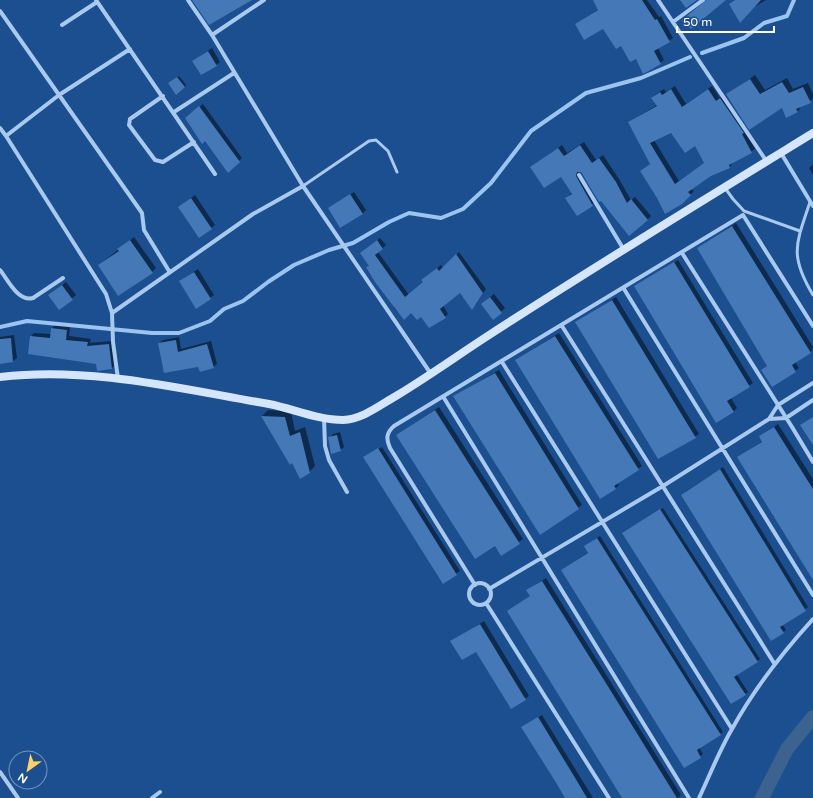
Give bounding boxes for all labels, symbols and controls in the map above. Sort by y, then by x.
scale bar [677,8,774,34]
text: 50 m [683,15,712,29]
north arrow [8,750,48,790]
text: N [16,770,30,786]

